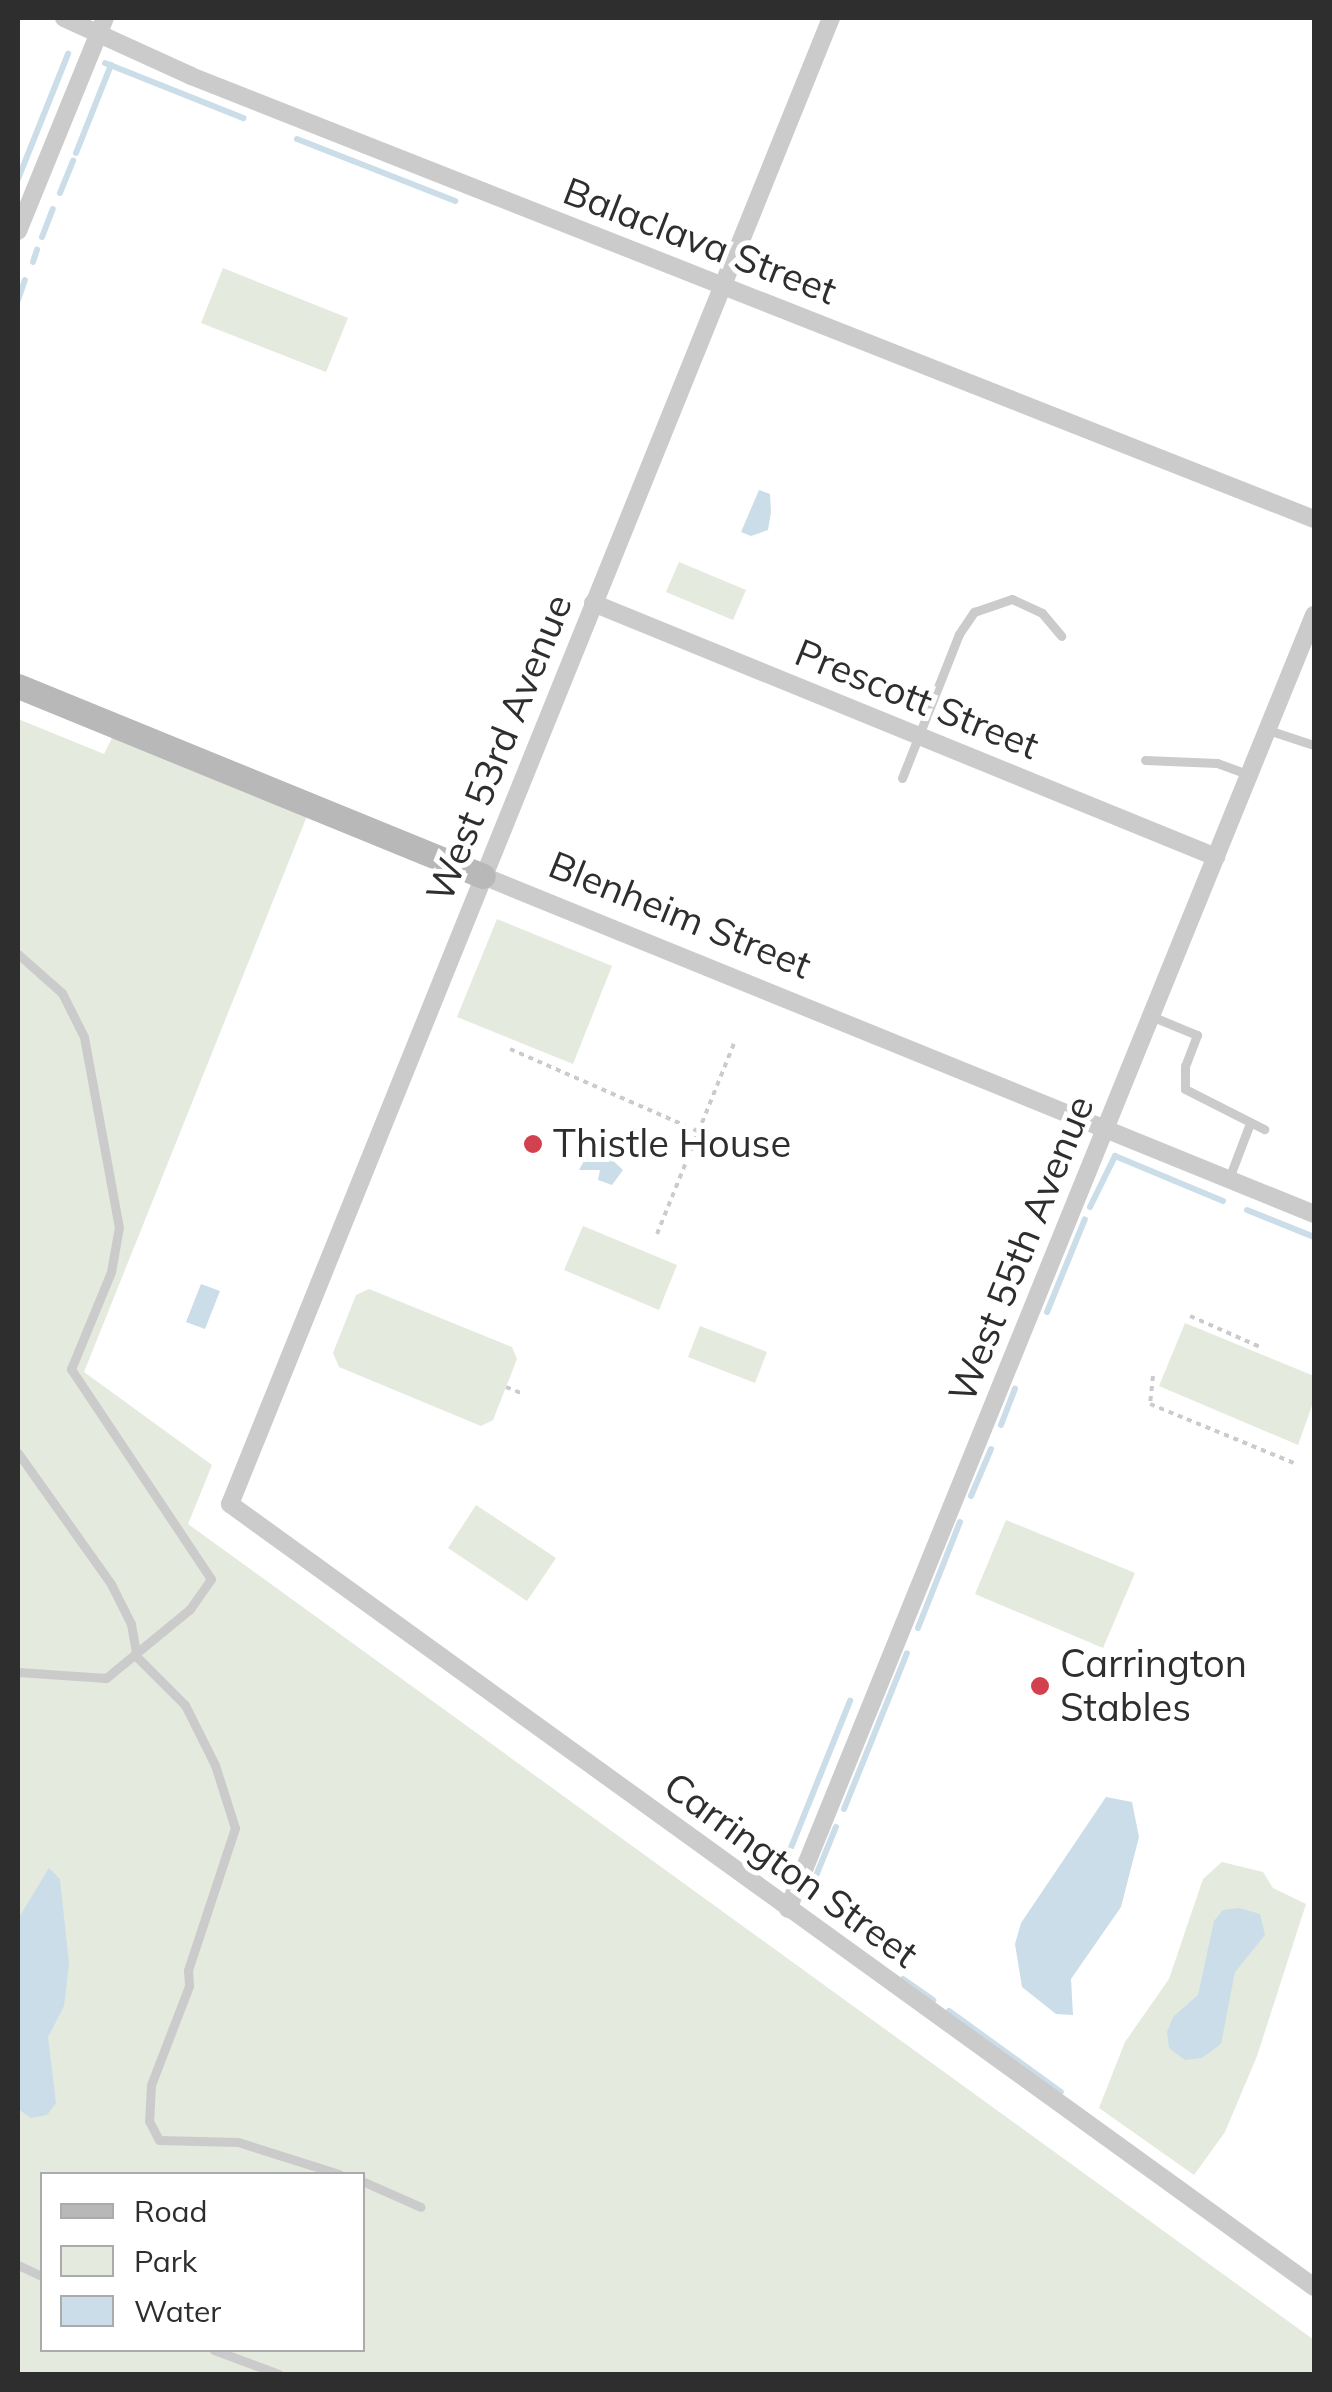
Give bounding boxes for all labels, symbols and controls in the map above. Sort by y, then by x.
street label: Balaclava Street [557,168,843,314]
street label: West 53rd Avenue [417,588,581,908]
street label: Prescott Street [789,629,1045,769]
street label: Blenheim Street [542,842,818,988]
street label: West 55th Avenue [939,1089,1103,1409]
place label: Thistle House [553,1121,791,1167]
marker: Thistle House [522,1133,544,1155]
place label: Carrington Stables [1060,1641,1247,1730]
marker: Carrington Stables [1029,1675,1051,1697]
street label: Carrington Street [655,1763,927,1977]
legend [40,2172,365,2352]
text: Road [134,2192,208,2230]
text: Park [134,2242,197,2280]
text: Water [134,2292,221,2330]

